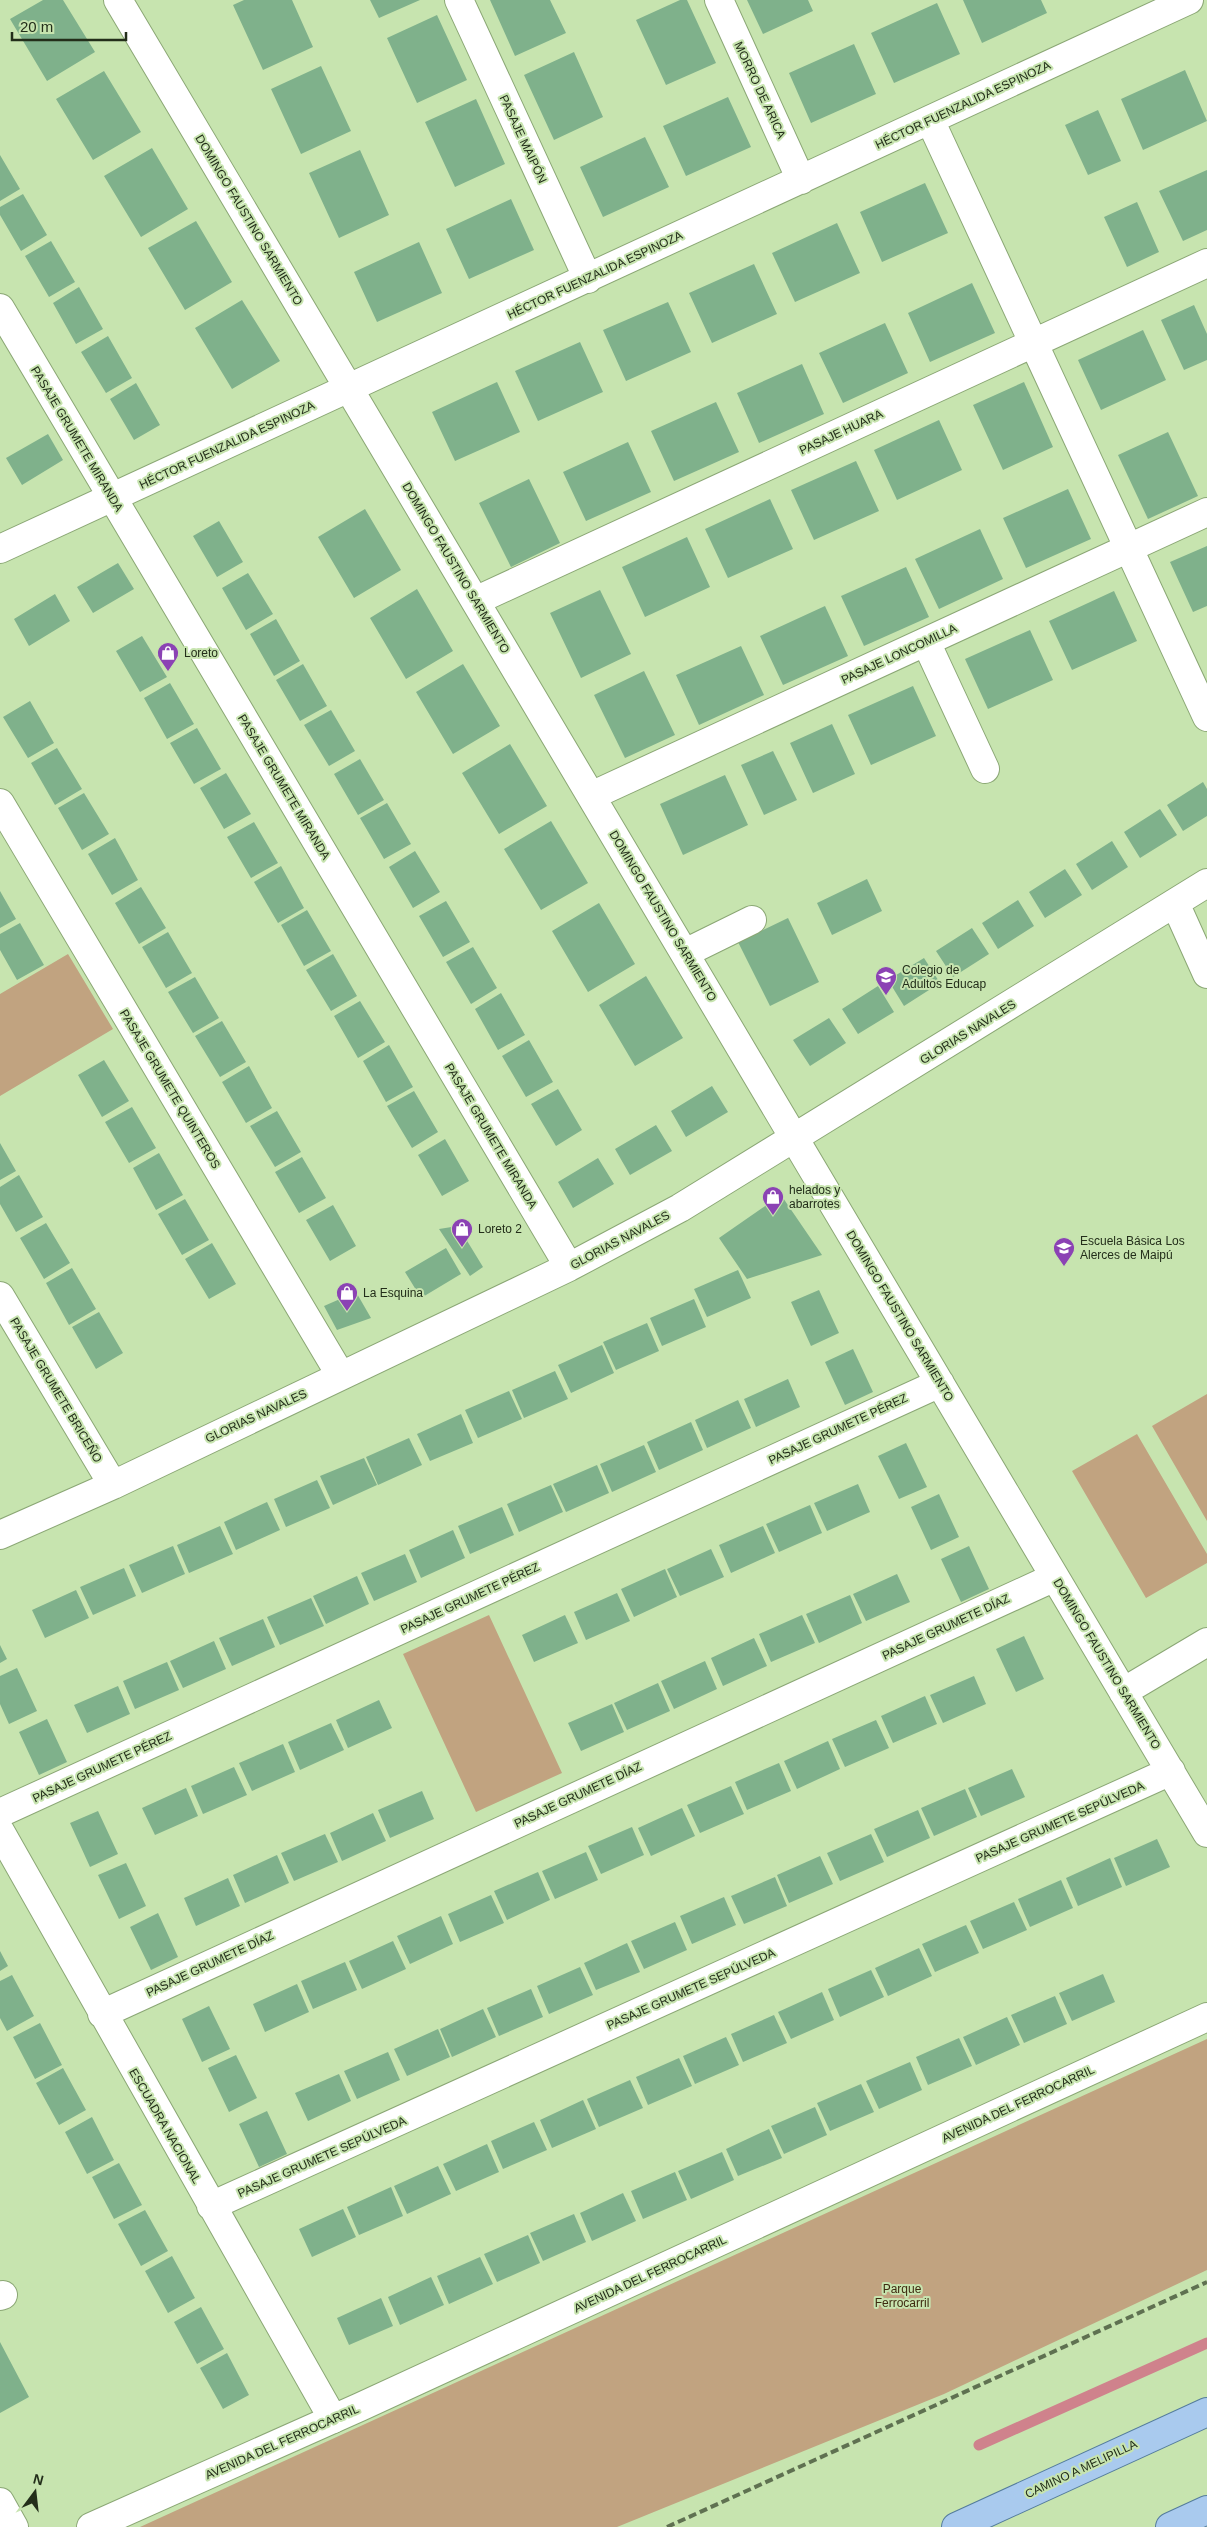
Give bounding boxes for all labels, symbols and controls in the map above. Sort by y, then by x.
scale bar [12,10,126,42]
text: 20 m [20,18,53,35]
street label: MORRO DE ARICA [731,39,789,141]
street label: HÉCTOR FUENZALIDA ESPINOZA [873,57,1053,152]
street label: PASAJE MAIPÓN [496,92,550,185]
street label: DOMINGO FAUSTINO SARMIENTO [192,132,306,308]
street label: HÉCTOR FUENZALIDA ESPINOZA [505,227,685,322]
street label: PASAJE GRUMETE MIRANDA [28,364,126,514]
street label: HÉCTOR FUENZALIDA ESPINOZA [137,397,317,492]
street label: PASAJE HUARA [797,407,885,457]
street label: DOMINGO FAUSTINO SARMIENTO [399,480,513,656]
street label: PASAJE LONCOMILLA [839,621,959,687]
shop icon: Loreto [156,641,180,672]
place label: Loreto [184,646,218,660]
street label: PASAJE GRUMETE MIRANDA [235,712,333,862]
street label: DOMINGO FAUSTINO SARMIENTO [606,828,720,1004]
place label: Colegio de Adultos Educap [902,963,986,991]
school or university icon: Colegio de Adultos Educap [874,965,898,996]
street label: GLORIAS NAVALES [918,997,1018,1067]
street label: PASAJE GRUMETE QUINTEROS [117,1007,223,1171]
street label: PASAJE GRUMETE MIRANDA [442,1061,540,1211]
place label: helados y abarrotes [789,1183,840,1211]
shop icon: helados y abarrotes [761,1185,785,1216]
street label: GLORIAS NAVALES [568,1208,672,1272]
shop icon: Loreto 2 [450,1217,474,1248]
place label: Loreto 2 [478,1222,522,1236]
street label: DOMINGO FAUSTINO SARMIENTO [843,1228,957,1404]
place label: Escuela Básica Los Alerces de Maipú [1080,1234,1185,1262]
school or university icon: Escuela Básica Los Alerces de Maipú [1052,1236,1076,1267]
shop icon: La Esquina [335,1281,359,1312]
place label: La Esquina [363,1286,423,1300]
street label: PASAJE GRUMETE BRICEÑO [7,1315,105,1465]
street label: GLORIAS NAVALES [203,1386,309,1446]
street label: PASAJE GRUMETE PÉREZ [766,1390,910,1467]
street label: PASAJE GRUMETE PÉREZ [398,1559,542,1636]
street label: DOMINGO FAUSTINO SARMIENTO [1050,1576,1164,1752]
street label: PASAJE GRUMETE DÍAZ [880,1590,1012,1663]
street label: PASAJE GRUMETE PÉREZ [30,1728,174,1805]
street label: PASAJE GRUMETE DÍAZ [512,1758,644,1831]
street label: PASAJE GRUMETE SEPÚLVEDA [973,1777,1146,1866]
street label: PASAJE GRUMETE DÍAZ [144,1927,276,2000]
street label: PASAJE GRUMETE SEPÚLVEDA [604,1944,777,2033]
street label: AVENIDA DEL FERROCARRIL [939,2062,1097,2146]
street label: ESCUADRA NACIONAL [126,2066,204,2186]
street label: PASAJE GRUMETE SEPÚLVEDA [235,2112,408,2201]
street label: AVENIDA DEL FERROCARRIL [571,2232,729,2316]
park label: Parque Ferrocarril [875,2282,929,2310]
street label: AVENIDA DEL FERROCARRIL [203,2402,361,2482]
street label: CAMINO A MELIPILLA [1023,2437,1139,2501]
north arrow [10,2467,60,2517]
text: N [31,2470,45,2488]

